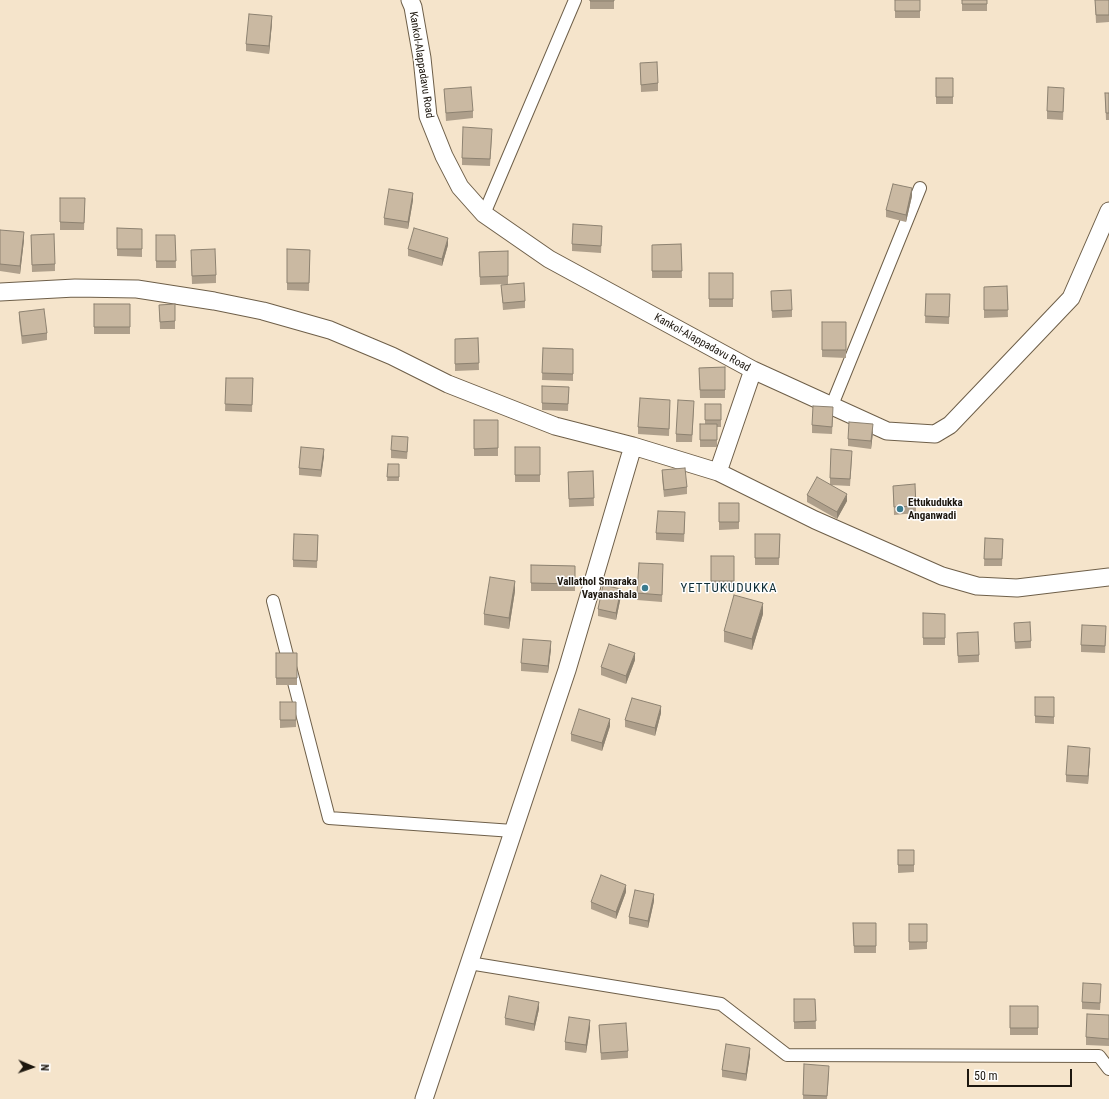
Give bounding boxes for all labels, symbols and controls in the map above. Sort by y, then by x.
street label: Kankol-Alappadavu Road [406,11,436,119]
street label: Kankol-Alappadavu Road [652,311,752,375]
place label: Ettukudukka Anganwadi [908,496,963,522]
marker: Ettukudukka Anganwadi [895,504,905,514]
place label: Vallathol Smaraka Vayanashala [557,575,637,601]
district label: YETTUKUDUKKA [680,581,778,597]
marker: Vallathol Smaraka Vayanashala [640,583,650,593]
north arrow [12,1047,52,1087]
scale bar [969,1061,1074,1087]
text: N [38,1064,51,1071]
text: 50 m [974,1069,998,1083]

